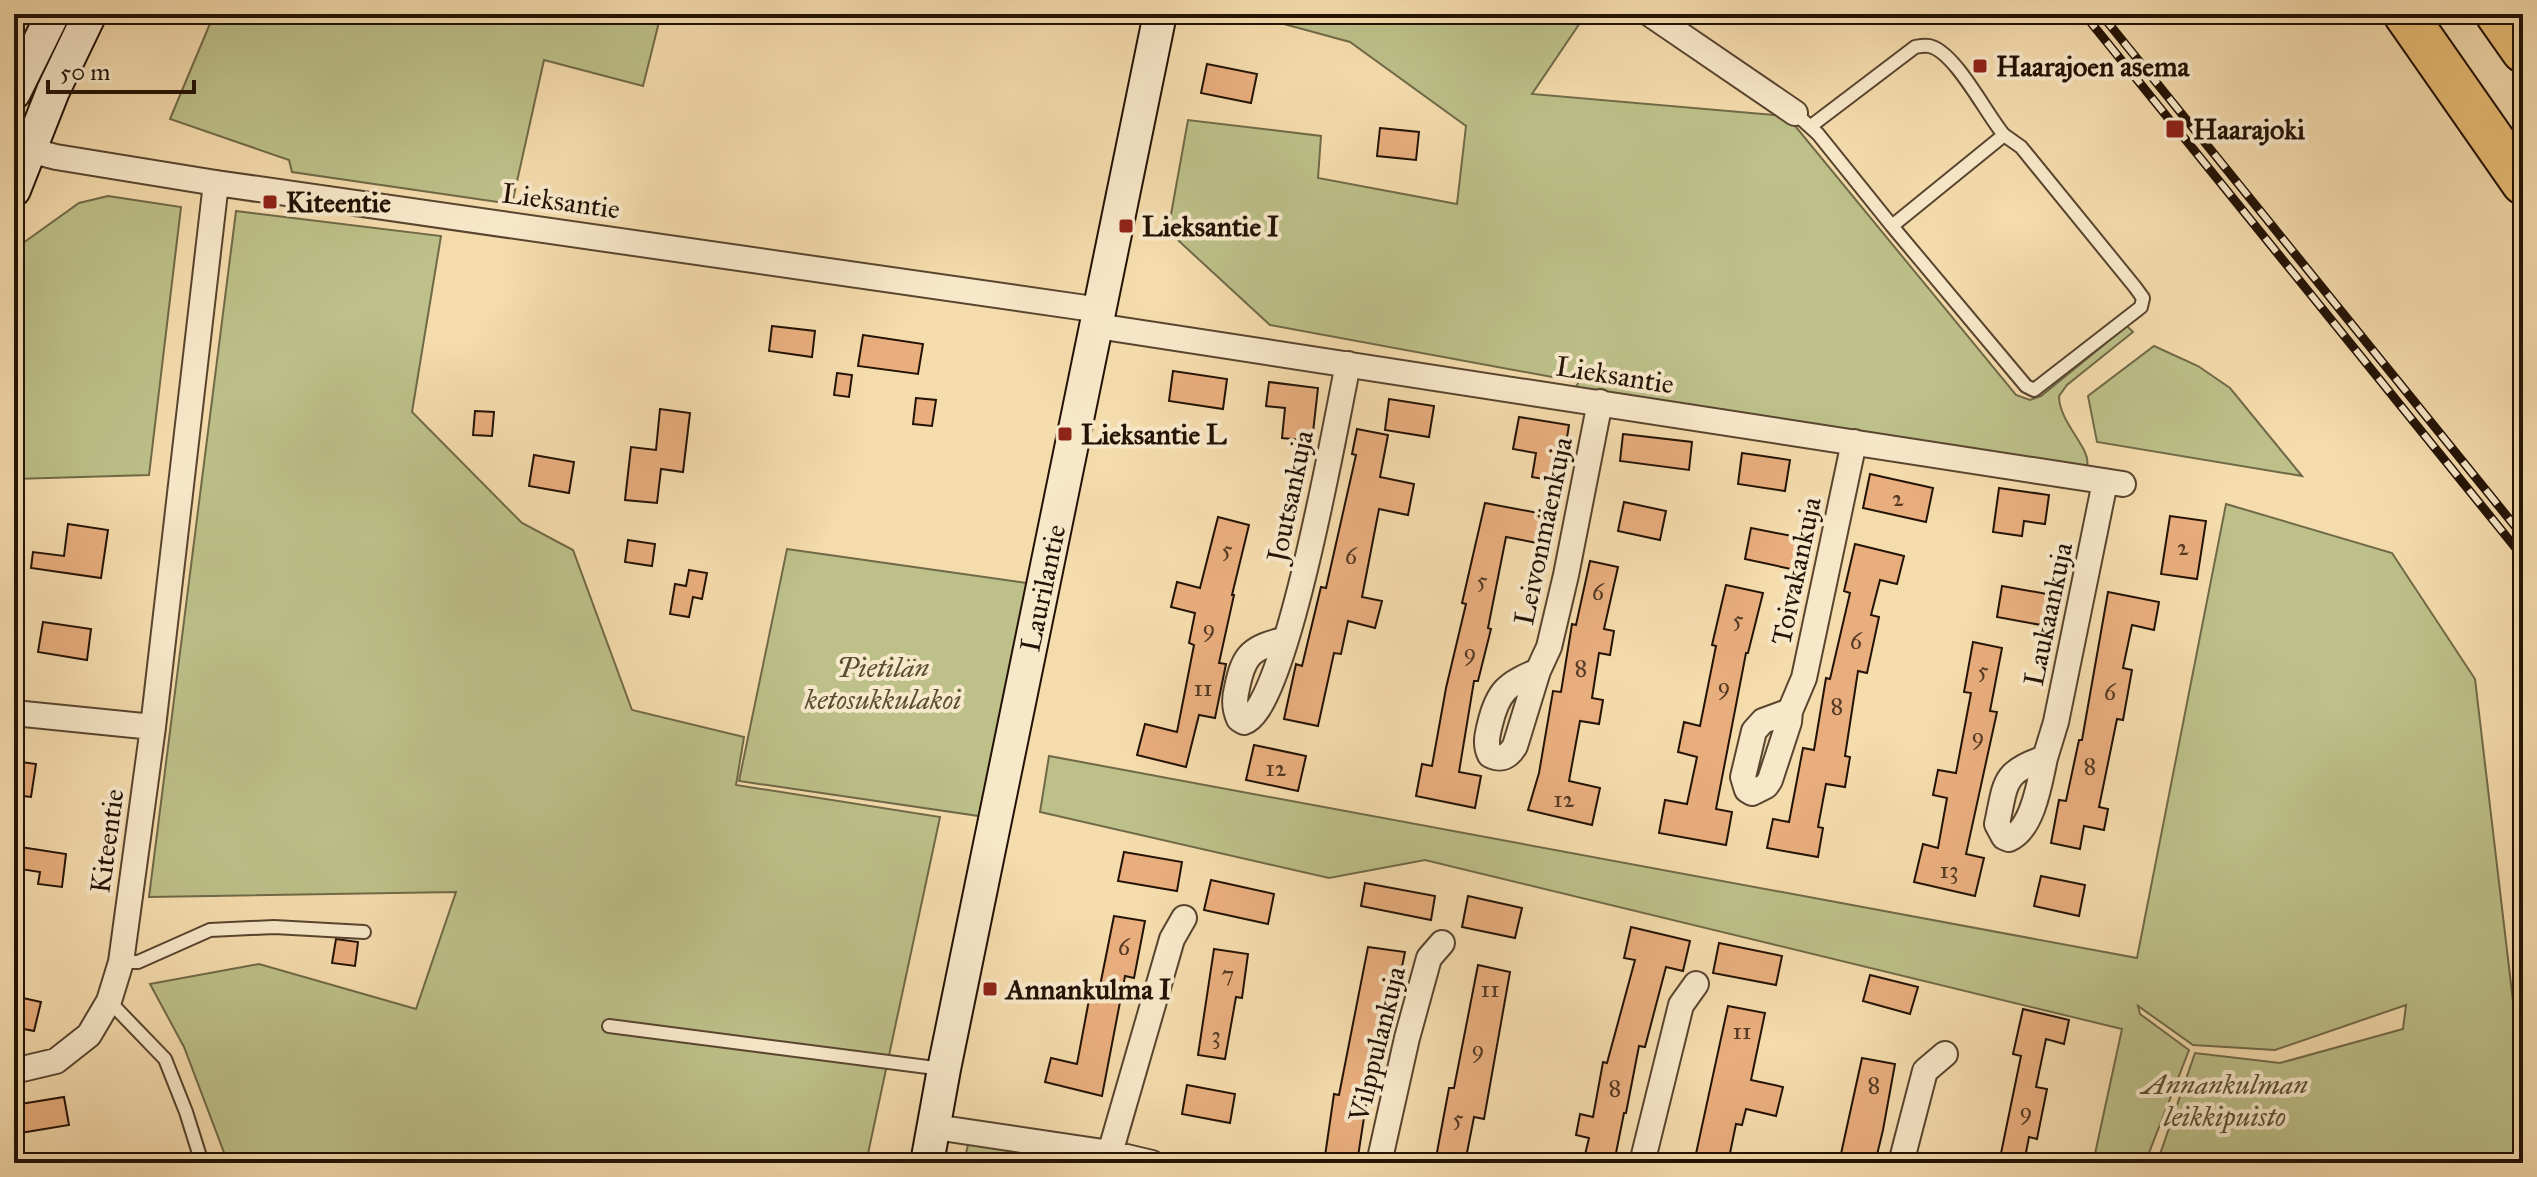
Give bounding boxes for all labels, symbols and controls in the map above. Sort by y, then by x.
scale bar [48,44,194,94]
place label: Haarajoen asema [1996,49,2190,84]
text: 50 m [60,57,110,87]
marker: Haarajoen asema [1971,57,1989,75]
place label: Haarajoki [2193,112,2305,147]
marker: Haarajoki [2164,118,2186,140]
street label: Lieksantie [500,175,622,227]
place label: Kiteentie [286,185,391,220]
marker: Kiteentie [261,193,279,211]
place label: Lieksantie I [1142,209,1279,244]
marker: Lieksantie I [1117,217,1135,235]
street label: Lieksantie [1553,348,1677,402]
place label: Lieksantie L [1081,417,1227,452]
marker: Lieksantie L [1056,425,1074,443]
street label: Joutsankuja [1258,427,1321,568]
street label: Leivonmäenkuja [1506,434,1580,628]
house number: 2 [1892,483,1904,513]
street label: Toivakankuja [1763,494,1829,648]
street label: Laurilantie [1012,521,1074,655]
house number: 2 [2177,532,2189,562]
house number: 5 [1221,534,1233,564]
street label: Laukaankuja [2016,539,2080,689]
house number: 6 [1345,541,1358,571]
house number: 5 [1476,565,1488,595]
house number: 6 [1592,577,1605,607]
house number: 5 [1732,604,1744,634]
house number: 9 [1203,613,1215,643]
house number: 6 [1850,626,1863,656]
house number: 9 [1464,637,1476,667]
park label: Pietilän ketosukkulakoi [804,650,961,717]
house number: 8 [1575,653,1587,683]
house number: 5 [1977,655,1989,685]
house number: 9 [1718,671,1730,701]
house number: 11 [1194,673,1212,703]
house number: 6 [2104,677,2117,707]
house number: 8 [1831,691,1843,721]
house number: 9 [1972,721,1984,751]
house number: 8 [2084,751,2096,781]
house number: 12 [1265,753,1287,783]
house number: 12 [1553,784,1575,814]
street label: Kiteentie [82,787,132,895]
house number: 13 [1939,855,1959,885]
house number: 6 [1118,932,1131,962]
house number: 7 [1222,959,1234,989]
street label: Vilppulankuja [1341,963,1413,1126]
place label: Annankulma I [1004,972,1171,1007]
house number: 11 [1481,974,1499,1004]
marker: Annankulma I [981,980,999,998]
house number: 11 [1733,1016,1751,1046]
house number: 3 [1211,1020,1221,1050]
house number: 9 [1472,1034,1484,1064]
park label: Annankulman leikkipuisto [2139,1067,2308,1134]
house number: 8 [1868,1070,1880,1100]
house number: 8 [1609,1073,1621,1103]
house number: 9 [2020,1096,2032,1126]
house number: 5 [1452,1103,1464,1133]

